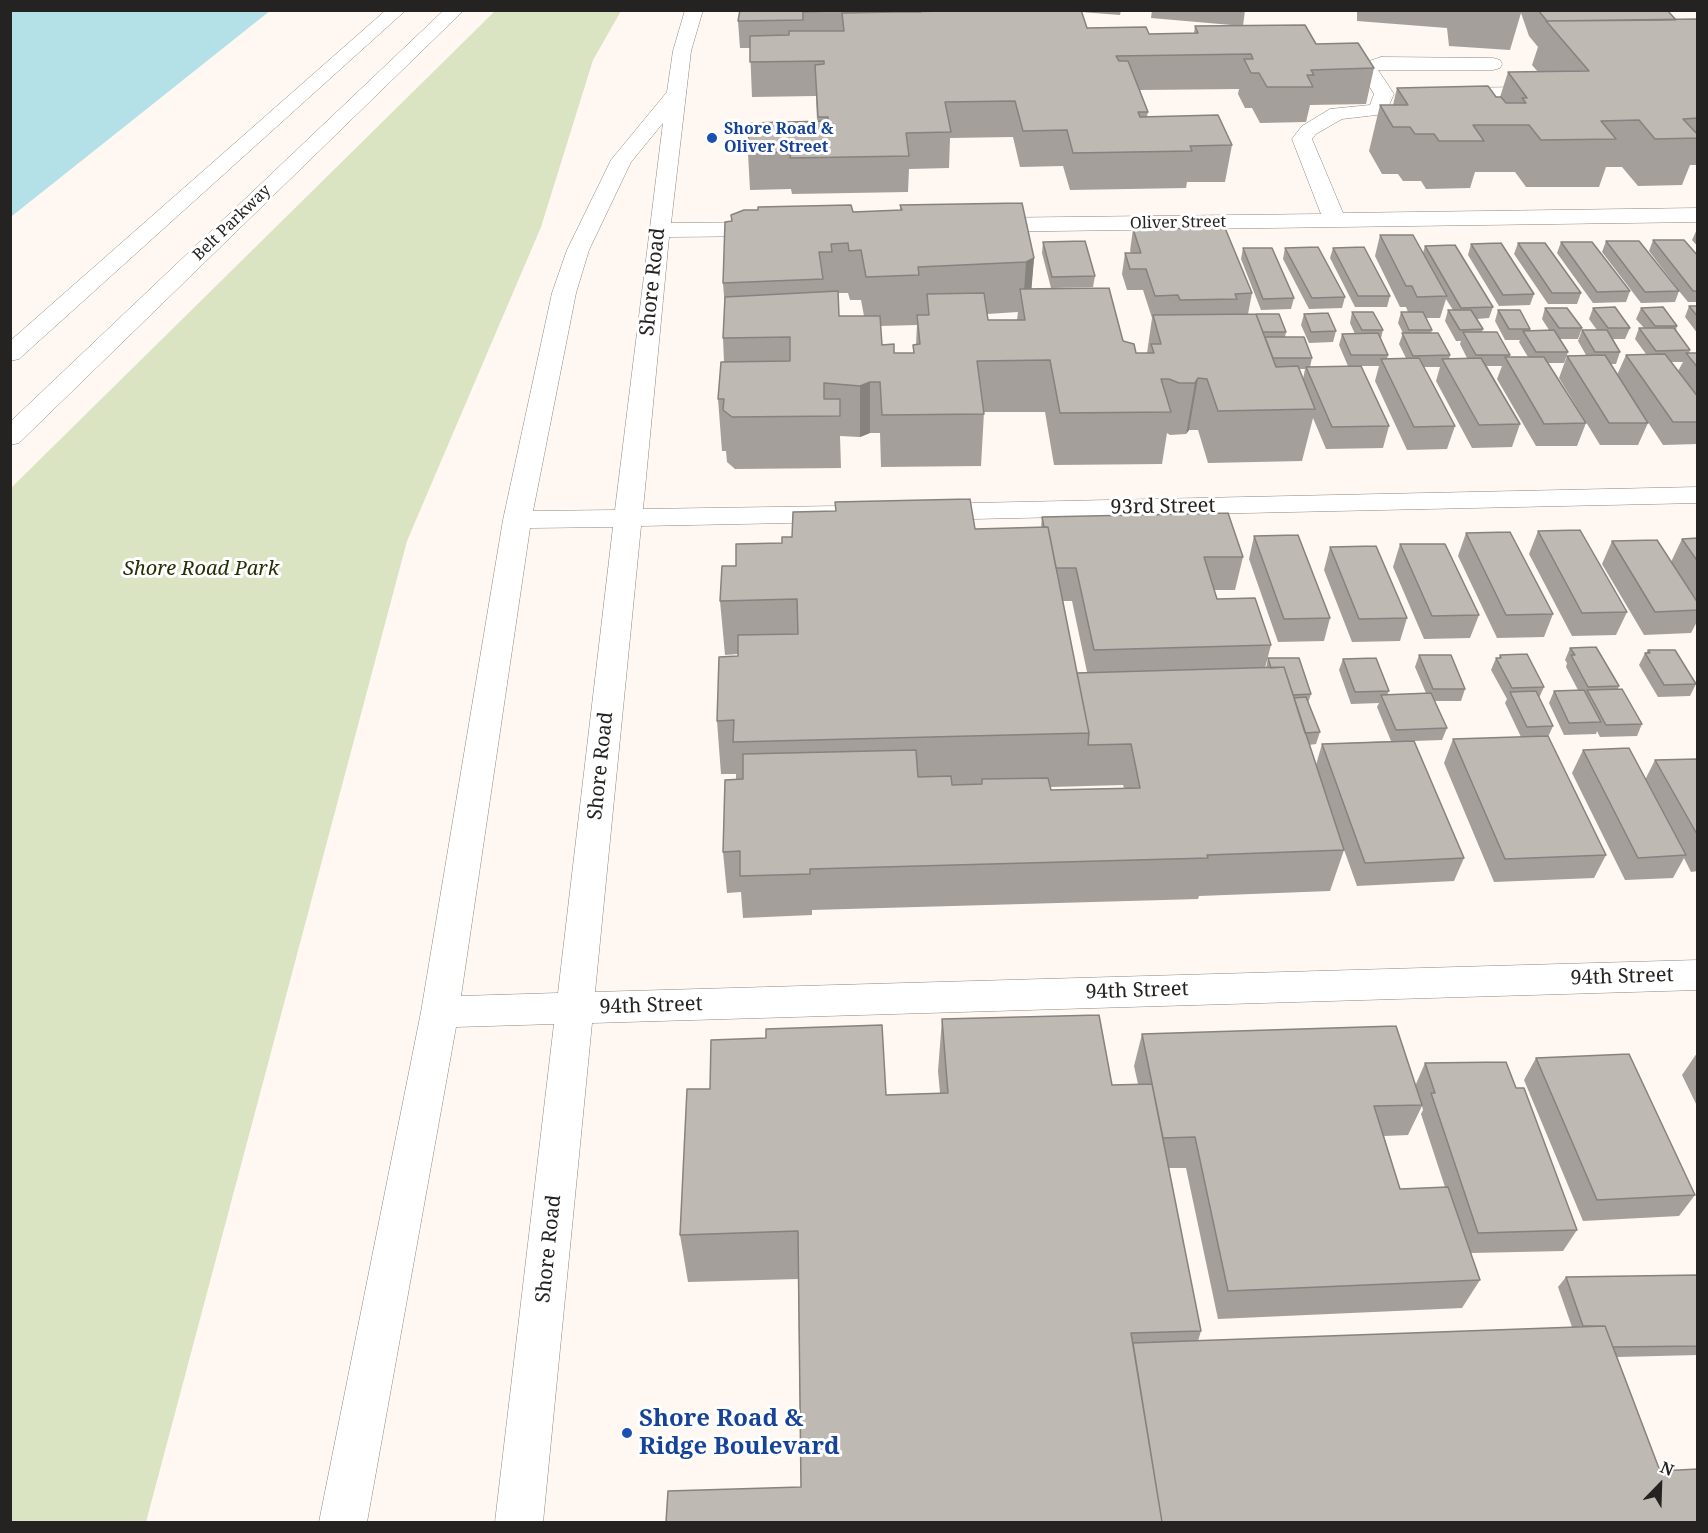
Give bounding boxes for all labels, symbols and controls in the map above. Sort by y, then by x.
place label: Shore Road & Oliver Street [724,119,834,157]
marker: Shore Road & Oliver Street [705,131,719,145]
street label: Belt Parkway [189,181,275,265]
street label: Oliver Street [1130,213,1226,233]
street label: Shore Road [635,227,671,337]
street label: 93rd Street [1110,494,1216,520]
park label: Shore Road Park [123,557,279,581]
street label: Shore Road [583,711,619,821]
street label: 94th Street [1570,963,1674,991]
street label: 94th Street [1085,977,1189,1005]
street label: 94th Street [599,992,703,1020]
street label: Shore Road [531,1194,567,1304]
place label: Shore Road & Ridge Boulevard [639,1405,840,1461]
marker: Shore Road & Ridge Boulevard [620,1426,634,1440]
north arrow [1630,1455,1690,1515]
text: N [1657,1456,1677,1481]

